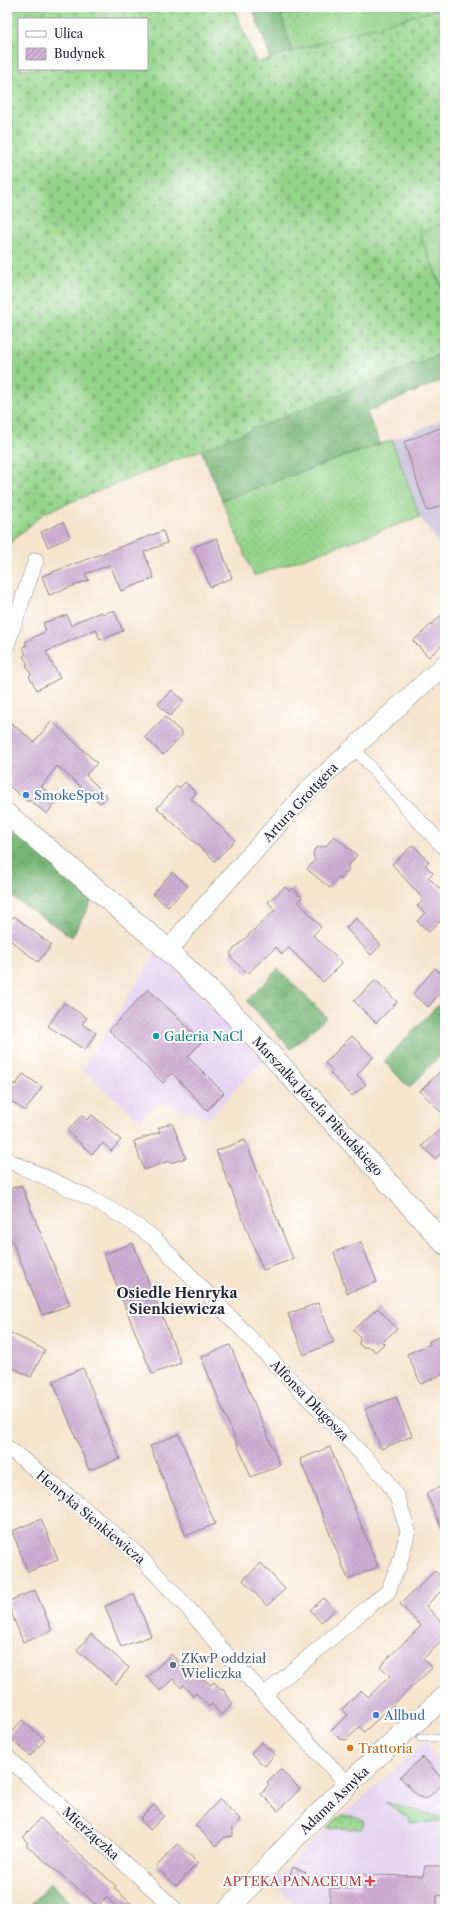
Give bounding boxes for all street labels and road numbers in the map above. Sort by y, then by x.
street label: Artura Grottgera [258,759,341,846]
street label: Marszałka Józefa Piłsudskiego [249,1033,387,1179]
street label: Alfonsa Długosza [267,1355,353,1444]
street label: Henryka Sienkiewicza [33,1467,149,1567]
street label: Adama Asnyka [295,1763,372,1838]
street label: Mierżączka [59,1803,123,1863]

